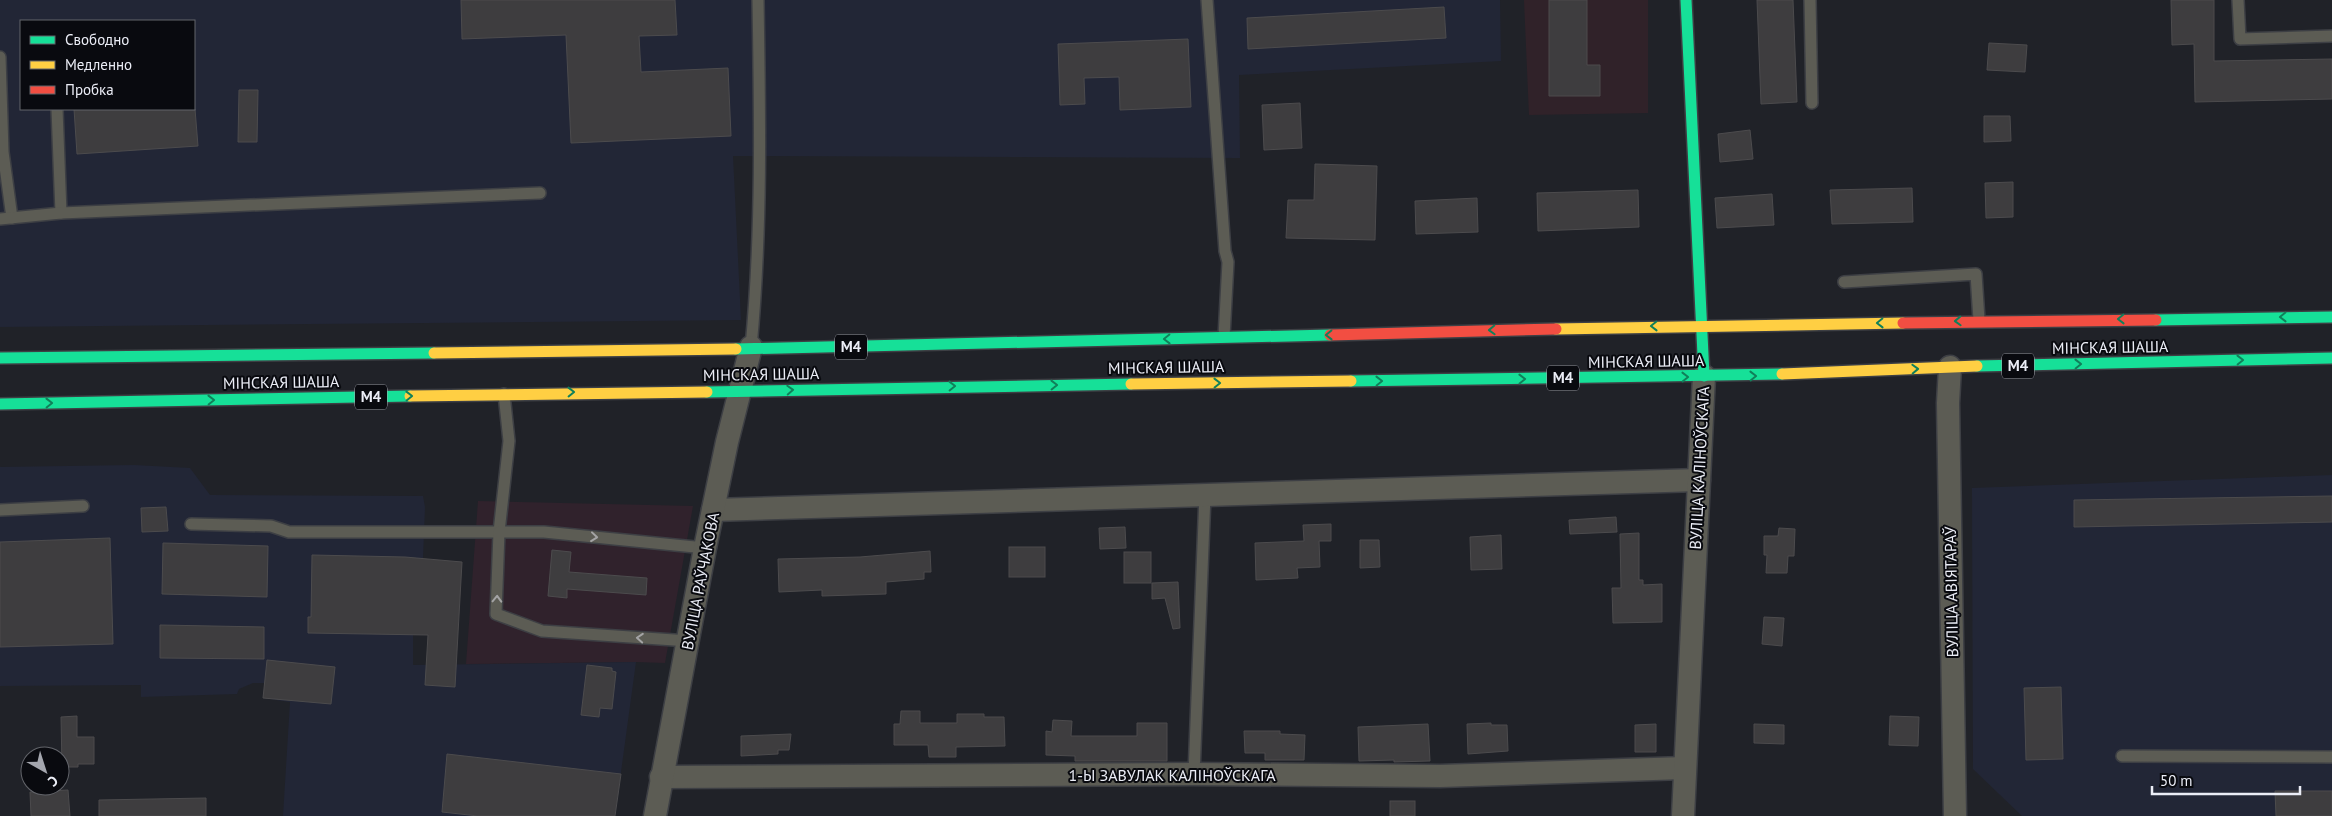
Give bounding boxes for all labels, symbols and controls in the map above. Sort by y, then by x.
legend [20,20,195,110]
text: Свободно [65,30,129,49]
text: Медленно [65,55,132,74]
text: Пробка [65,80,114,99]
one-way arrow [2279,312,2287,323]
one-way arrow [2117,314,2124,324]
one-way arrow [1954,316,1962,326]
one-way arrow [1876,317,1884,328]
one-way arrow [1650,321,1658,331]
one-way arrow [1487,325,1495,336]
one-way arrow [1325,329,1333,340]
one-way arrow [1162,333,1170,344]
road number: М4 [835,334,867,360]
street label: МІНСКАЯ ШАША [2052,336,2169,358]
street label: МІНСКАЯ ШАША [1588,350,1705,372]
road number: М4 [2002,354,2034,378]
one-way arrow [2236,355,2244,366]
street label: МІНСКАЯ ШАША [1108,356,1225,378]
one-way arrow [2074,359,2082,370]
street label: МІНСКАЯ ШАША [703,363,820,385]
one-way arrow [1912,364,1920,374]
road number: М4 [1547,366,1579,390]
one-way arrow [1749,370,1757,381]
street label: МІНСКАЯ ШАША [223,371,340,393]
one-way arrow [1682,372,1689,382]
one-way arrow [1519,374,1527,384]
one-way arrow [1376,375,1384,386]
one-way arrow [1214,378,1221,388]
one-way arrow [1051,380,1059,390]
one-way arrow [949,381,957,392]
road number: М4 [355,384,387,410]
one-way arrow [786,385,794,395]
street label: ВУЛІЦА КАЛІНОЎСКАГА [1685,385,1713,550]
one-way arrow [567,387,575,398]
one-way arrow [405,391,413,401]
one-way arrow [208,395,215,405]
one-way arrow [45,398,53,408]
street label: ВУЛІЦА РАЎЧАКОВА [677,510,723,652]
street label: ВУЛІЦА АВІЯТАРАЎ [1940,526,1962,658]
one-way arrow [590,531,598,542]
one-way arrow [491,595,502,603]
one-way arrow [636,632,644,643]
north arrow [20,746,70,796]
scale bar [2152,764,2300,796]
street label: 1-Ы ЗАВУЛАК КАЛІНОЎСКАГА [1068,765,1276,785]
text: 50 m [2160,771,2193,790]
text: С [44,772,62,791]

